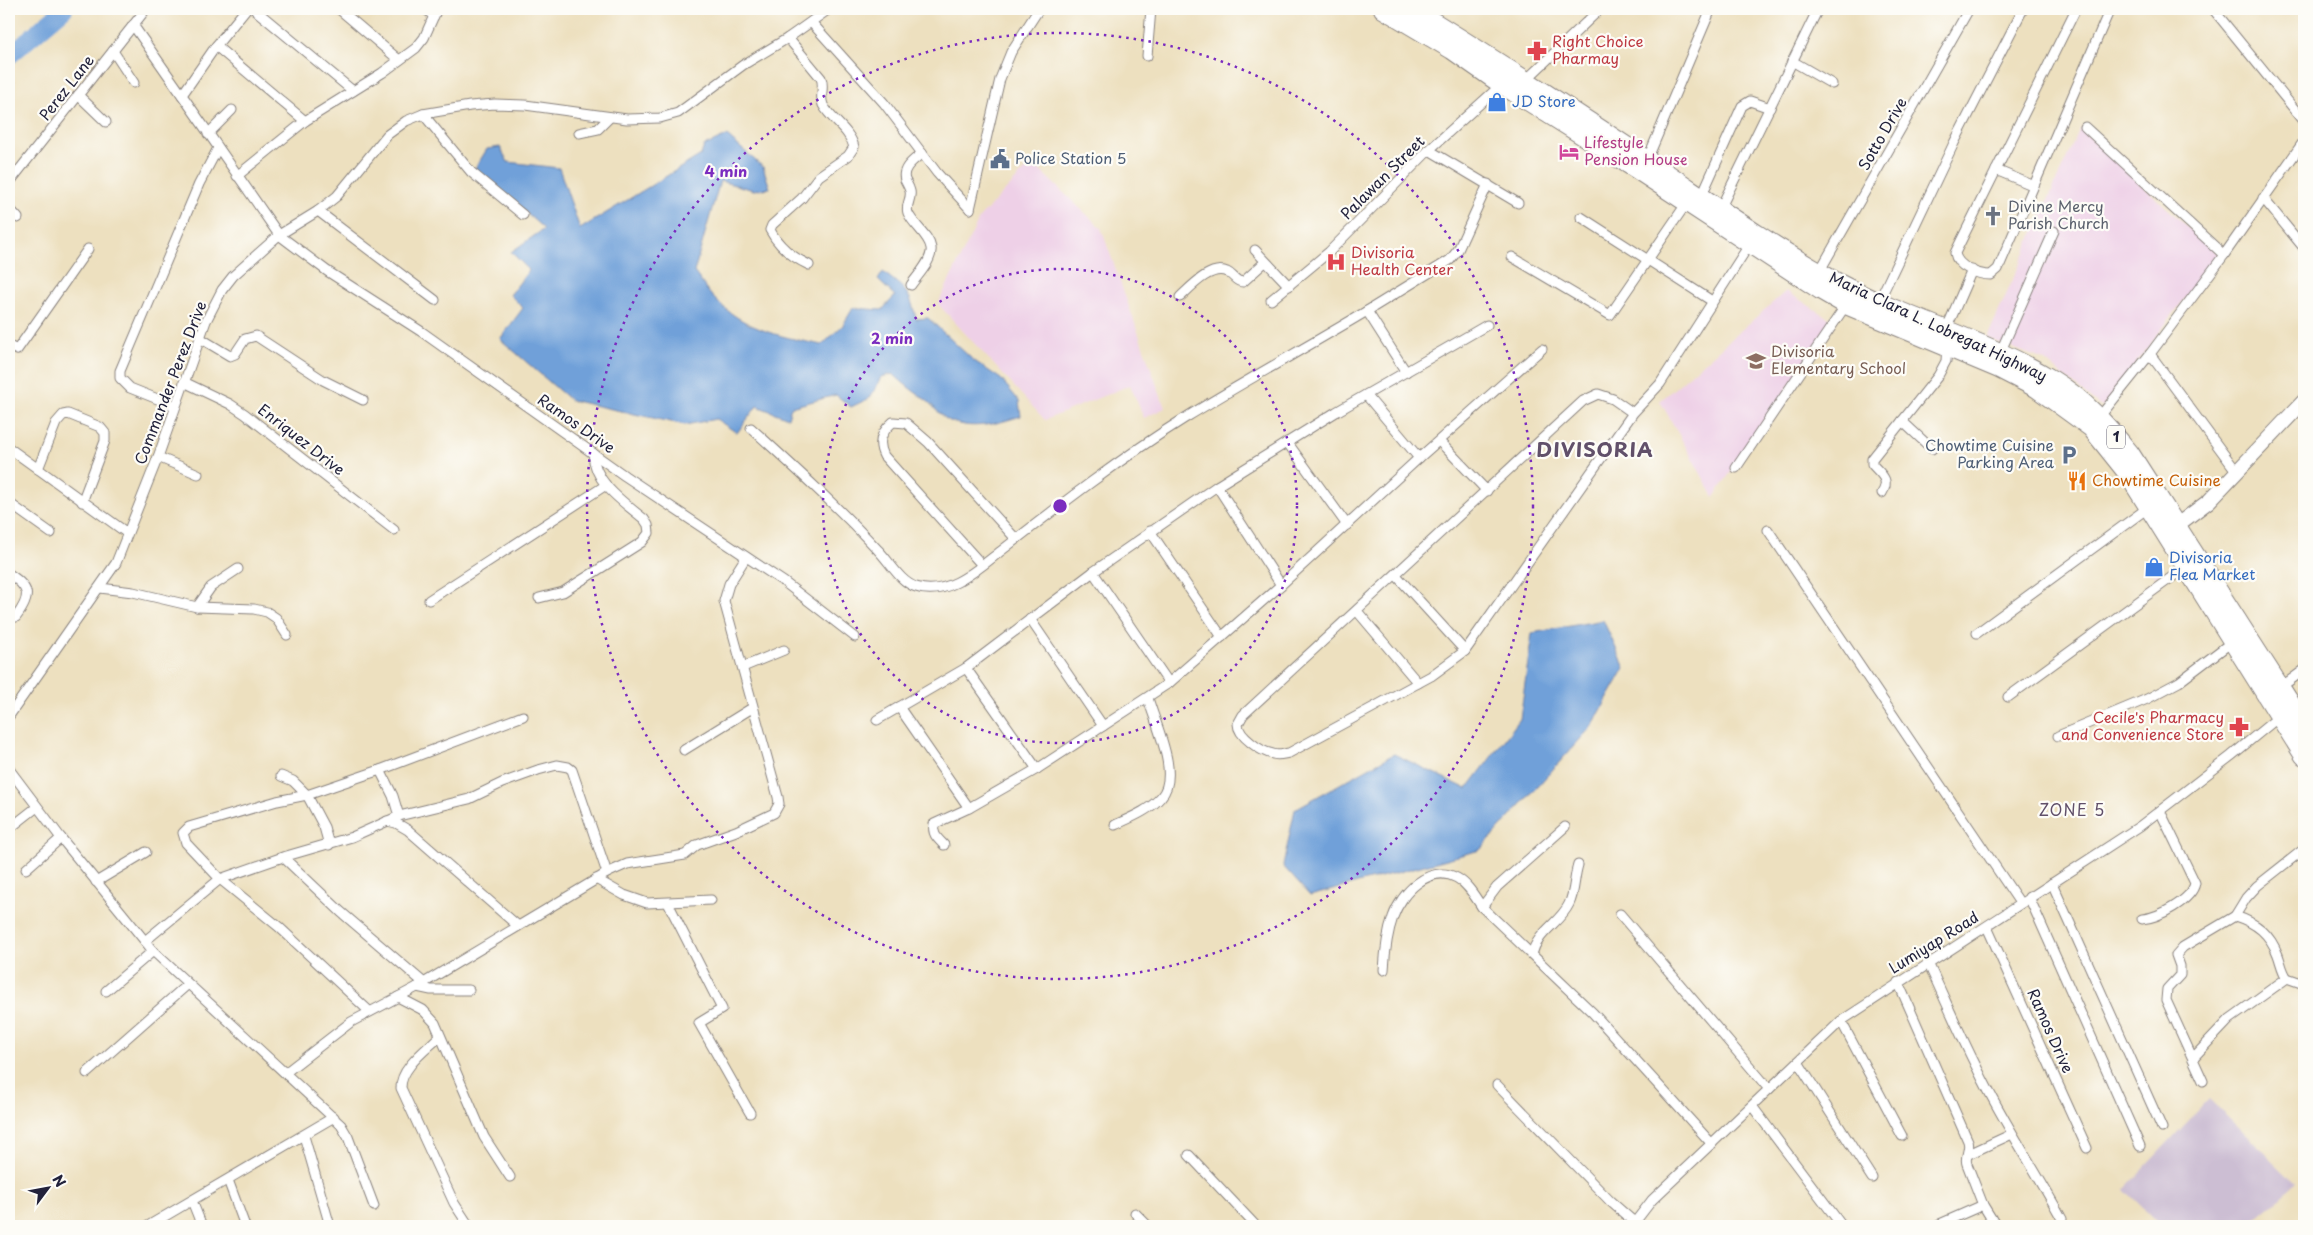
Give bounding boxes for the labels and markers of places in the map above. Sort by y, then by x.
place label: Right Choice Pharmay [1552,29,1643,69]
pharmacy icon: Right Choice Pharmay [1526,40,1548,62]
place label: JD Store [1512,89,1576,112]
shop icon: JD Store [1486,91,1508,113]
place label: Lifestyle Pension House [1584,130,1687,170]
hotel icon: Lifestyle Pension House [1558,141,1580,163]
place label: Police Station 5 [1015,146,1126,169]
public building icon: Police Station 5 [989,148,1011,170]
place label: Divine Mercy Parish Church [2008,194,2109,234]
church icon: Divine Mercy Parish Church [1982,205,2004,227]
place label: Divisoria Health Center [1351,240,1453,280]
hospital icon: Divisoria Health Center [1325,251,1347,273]
place label: Divisoria Elementary School [1771,339,1906,379]
school or university icon: Divisoria Elementary School [1745,350,1767,372]
place label: Chowtime Cuisine Parking Area [1925,433,2055,473]
parking icon: Chowtime Cuisine Parking Area [2058,444,2080,466]
place label: Chowtime Cuisine [2092,468,2221,491]
restaurant icon: Chowtime Cuisine [2066,470,2088,492]
centre of rings [1051,497,1069,515]
place label: Divisoria Flea Market [2169,545,2255,585]
shop icon: Divisoria Flea Market [2143,556,2165,578]
place label: Cecile's Pharmacy and Convenience Store [2061,705,2224,745]
pharmacy icon: Cecile's Pharmacy and Convenience Store [2228,716,2250,738]

